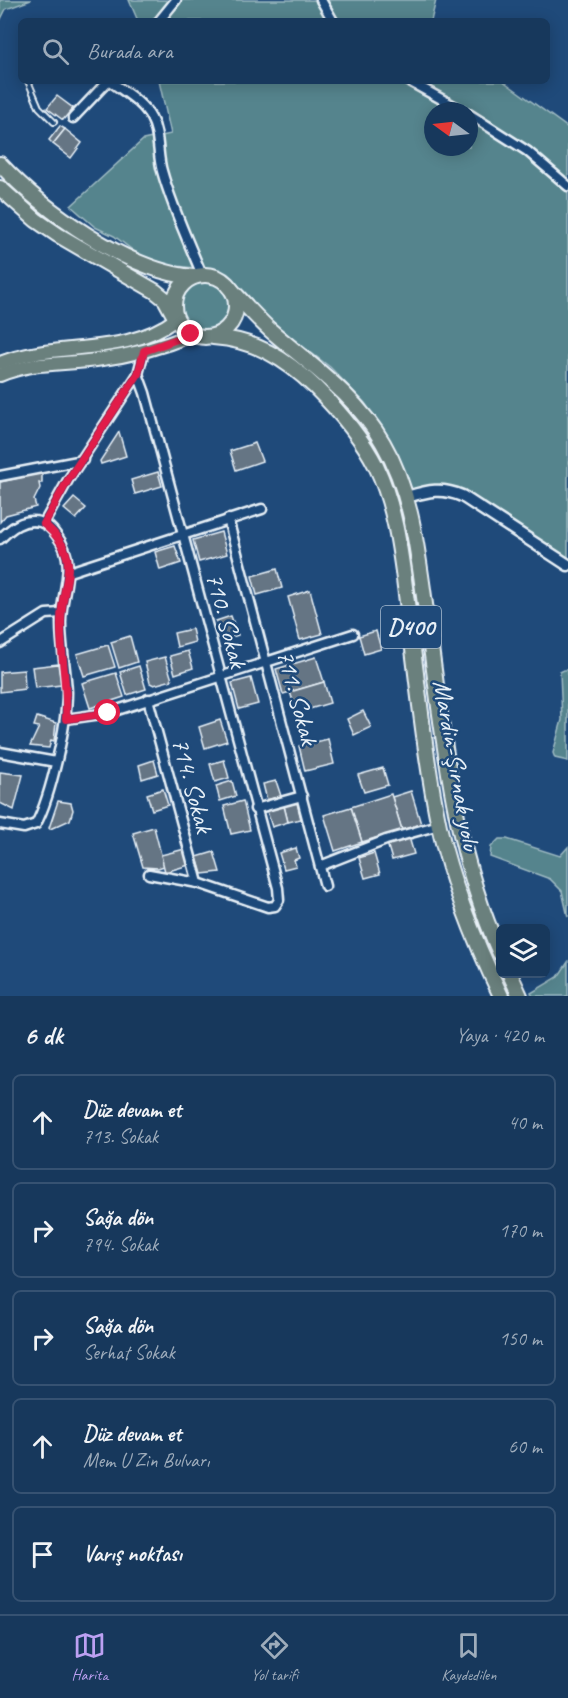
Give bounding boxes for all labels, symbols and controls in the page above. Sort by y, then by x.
search box [18,18,550,84]
icon: search [39,35,72,68]
text: Burada ara [87,37,173,65]
north arrow [424,102,478,156]
route end [177,320,203,346]
street label: 710. Sokak [198,569,255,673]
road number: D400 [381,606,441,648]
street label: 711. Sokak [269,646,326,750]
street label: Mardin-Şırnak yolu [425,677,488,854]
route start [94,699,120,725]
street label: 714. Sokak [164,734,221,838]
map controls [496,924,550,978]
button: layers [496,924,550,978]
text: 6 dk [24,1019,63,1052]
text: Yaya · 420 m [456,1023,544,1048]
text: Düz devam et [83,1096,181,1124]
icon: ahead [26,1106,59,1139]
text: 40 m [508,1110,542,1135]
text: 713. Sokak [83,1124,158,1149]
text: Sağa dön [83,1204,153,1232]
icon: right [26,1214,59,1247]
text: 170 m [499,1218,542,1243]
text: 794. Sokak [83,1232,158,1257]
text: Sağa dön [83,1312,153,1340]
icon: right [26,1322,59,1355]
text: 150 m [499,1326,542,1351]
text: Serhat Sokak [83,1340,175,1365]
text: Düz devam et [83,1420,181,1448]
icon: ahead [26,1430,59,1463]
text: 60 m [508,1434,542,1459]
text: Mem U Zin Bulvarı [83,1448,210,1473]
icon: arrive [26,1538,59,1571]
text: Varış noktası [83,1540,182,1568]
tab: Harita [71,1629,108,1685]
tab: Yol tarifi [251,1629,298,1685]
tab: Kaydedilen [441,1629,497,1685]

